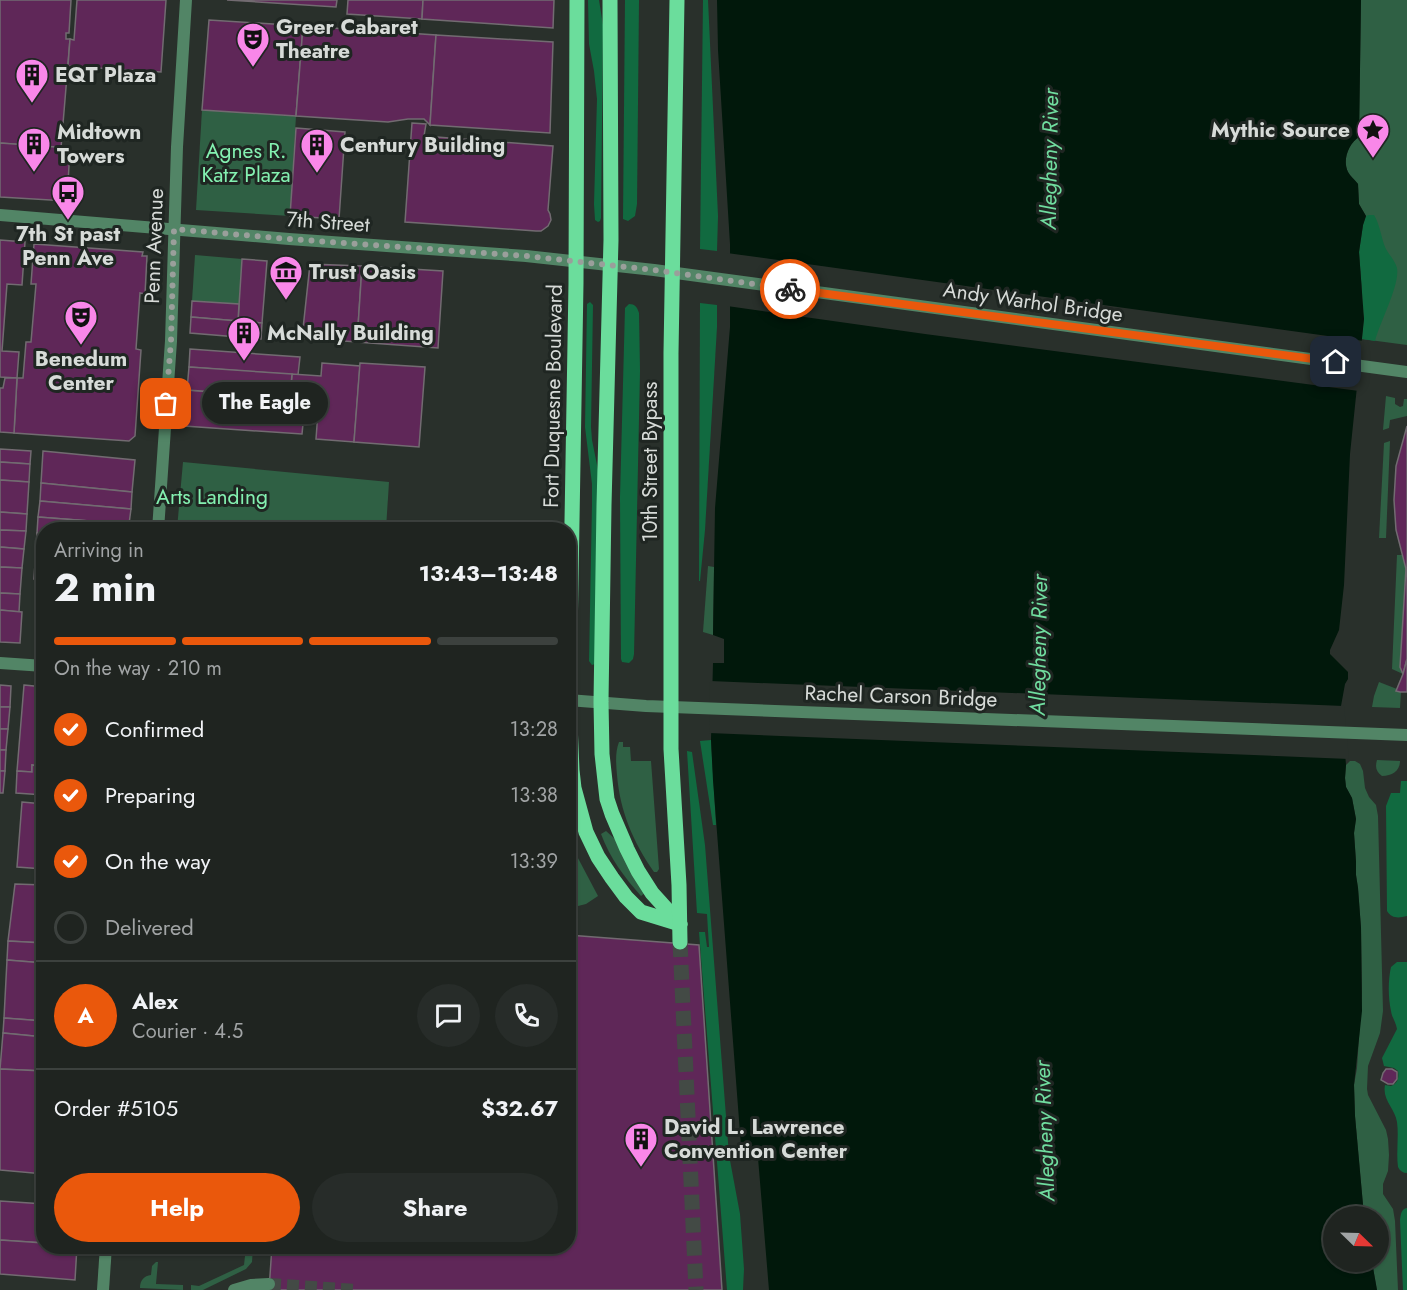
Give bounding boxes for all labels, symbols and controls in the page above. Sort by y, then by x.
place label: Greer Cabaret Theatre [276,12,418,66]
theatre icon: Greer Cabaret Theatre [235,21,271,68]
building icon: EQT Plaza [14,57,50,104]
place label: EQT Plaza [55,60,156,90]
water label: Allegheny River [1032,86,1066,231]
place icon: Mythic Source [1355,112,1391,159]
place label: Mythic Source [1211,115,1350,145]
place label: Midtown Towers [57,117,141,171]
building icon: Midtown Towers [16,126,52,173]
building icon: Century Building [299,127,335,174]
place label: Century Building [340,130,505,160]
park label: Agnes R. Katz Plaza [201,136,291,190]
bus stop icon: 7th St past Penn Ave [50,174,86,221]
street label: Penn Avenue [137,188,171,304]
street label: 7th Street [285,204,371,240]
place label: 7th St past Penn Ave [16,219,120,273]
museum icon: Trust Oasis [268,254,304,301]
place label: Trust Oasis [309,257,416,287]
courier [760,259,820,319]
icon: bike [774,273,807,306]
street label: Andy Warhol Bridge [941,275,1125,329]
street label: Fort Duquesne Boulevard [536,284,570,508]
theatre icon: Benedum Center [63,299,99,346]
building icon: McNally Building [226,315,262,362]
place label: McNally Building [267,318,434,348]
pin [1310,336,1361,387]
place label: Benedum Center [35,344,127,398]
icon: home [1319,345,1352,378]
pin [140,378,191,429]
street label: 10th Street Bypass [635,382,665,542]
callout: The Eagle [202,383,328,425]
icon: bag [149,387,182,420]
text: The Eagle [219,388,311,417]
park label: Arts Landing [156,482,268,512]
text: Arriving in [54,536,144,565]
text: 13:43–13:48 [419,557,558,589]
text: 2 min [54,559,156,616]
water label: Allegheny River [1021,572,1055,717]
text: On the way · 210 m [54,654,222,683]
street label: Rachel Carson Bridge [804,678,998,714]
icon: check [54,713,87,746]
text: Confirmed [105,713,204,745]
text: 13:28 [510,715,558,744]
icon: check [54,779,87,812]
text: Preparing [105,779,196,811]
text: 13:38 [510,781,558,810]
icon: check [54,845,87,878]
text: On the way [105,845,210,877]
text: 13:39 [510,847,558,876]
text: Delivered [105,911,194,943]
button: chat [417,984,480,1047]
button: phone [495,984,558,1047]
text: Alex [132,985,178,1017]
text: A [77,999,94,1031]
text: Courier · 4.5 [132,1017,243,1046]
water label: Allegheny River [1025,1058,1062,1203]
text: Order #5105 [54,1092,178,1124]
text: $32.67 [481,1092,558,1124]
place label: David L. Lawrence Convention Center [664,1112,848,1166]
building icon: David L. Lawrence Convention Center [623,1121,659,1168]
button: Help [54,1173,300,1242]
button: Share [312,1173,558,1242]
north arrow [1323,1206,1389,1272]
map controls [1323,1206,1389,1272]

